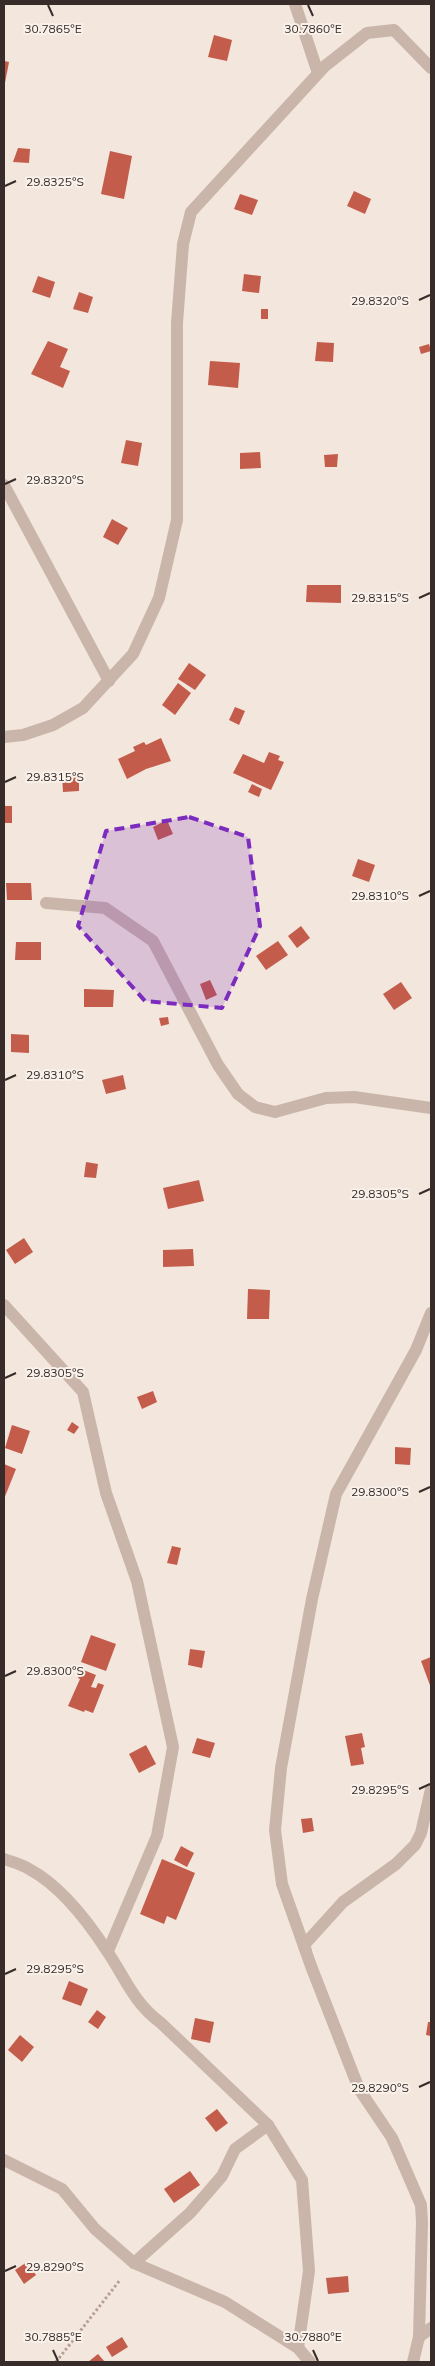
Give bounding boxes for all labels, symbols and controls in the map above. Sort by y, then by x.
text: 30.7865°E [24,21,82,36]
text: 30.7860°E [284,21,342,36]
text: 29.8325°S [26,174,84,189]
text: 29.8320°S [351,293,409,308]
text: 29.8320°S [26,472,84,487]
text: 29.8315°S [351,590,409,605]
text: 29.8315°S [26,769,84,784]
text: 29.8310°S [351,888,409,903]
text: 29.8310°S [26,1067,84,1082]
text: 29.8305°S [351,1186,409,1201]
text: 29.8305°S [26,1365,84,1380]
text: 29.8300°S [351,1484,409,1499]
text: 29.8300°S [26,1663,84,1678]
text: 29.8295°S [351,1782,409,1797]
text: 29.8295°S [26,1961,84,1976]
text: 29.8290°S [351,2080,409,2095]
text: 29.8290°S [26,2259,84,2274]
text: 30.7885°E [24,2329,82,2344]
text: 30.7880°E [284,2329,342,2344]

